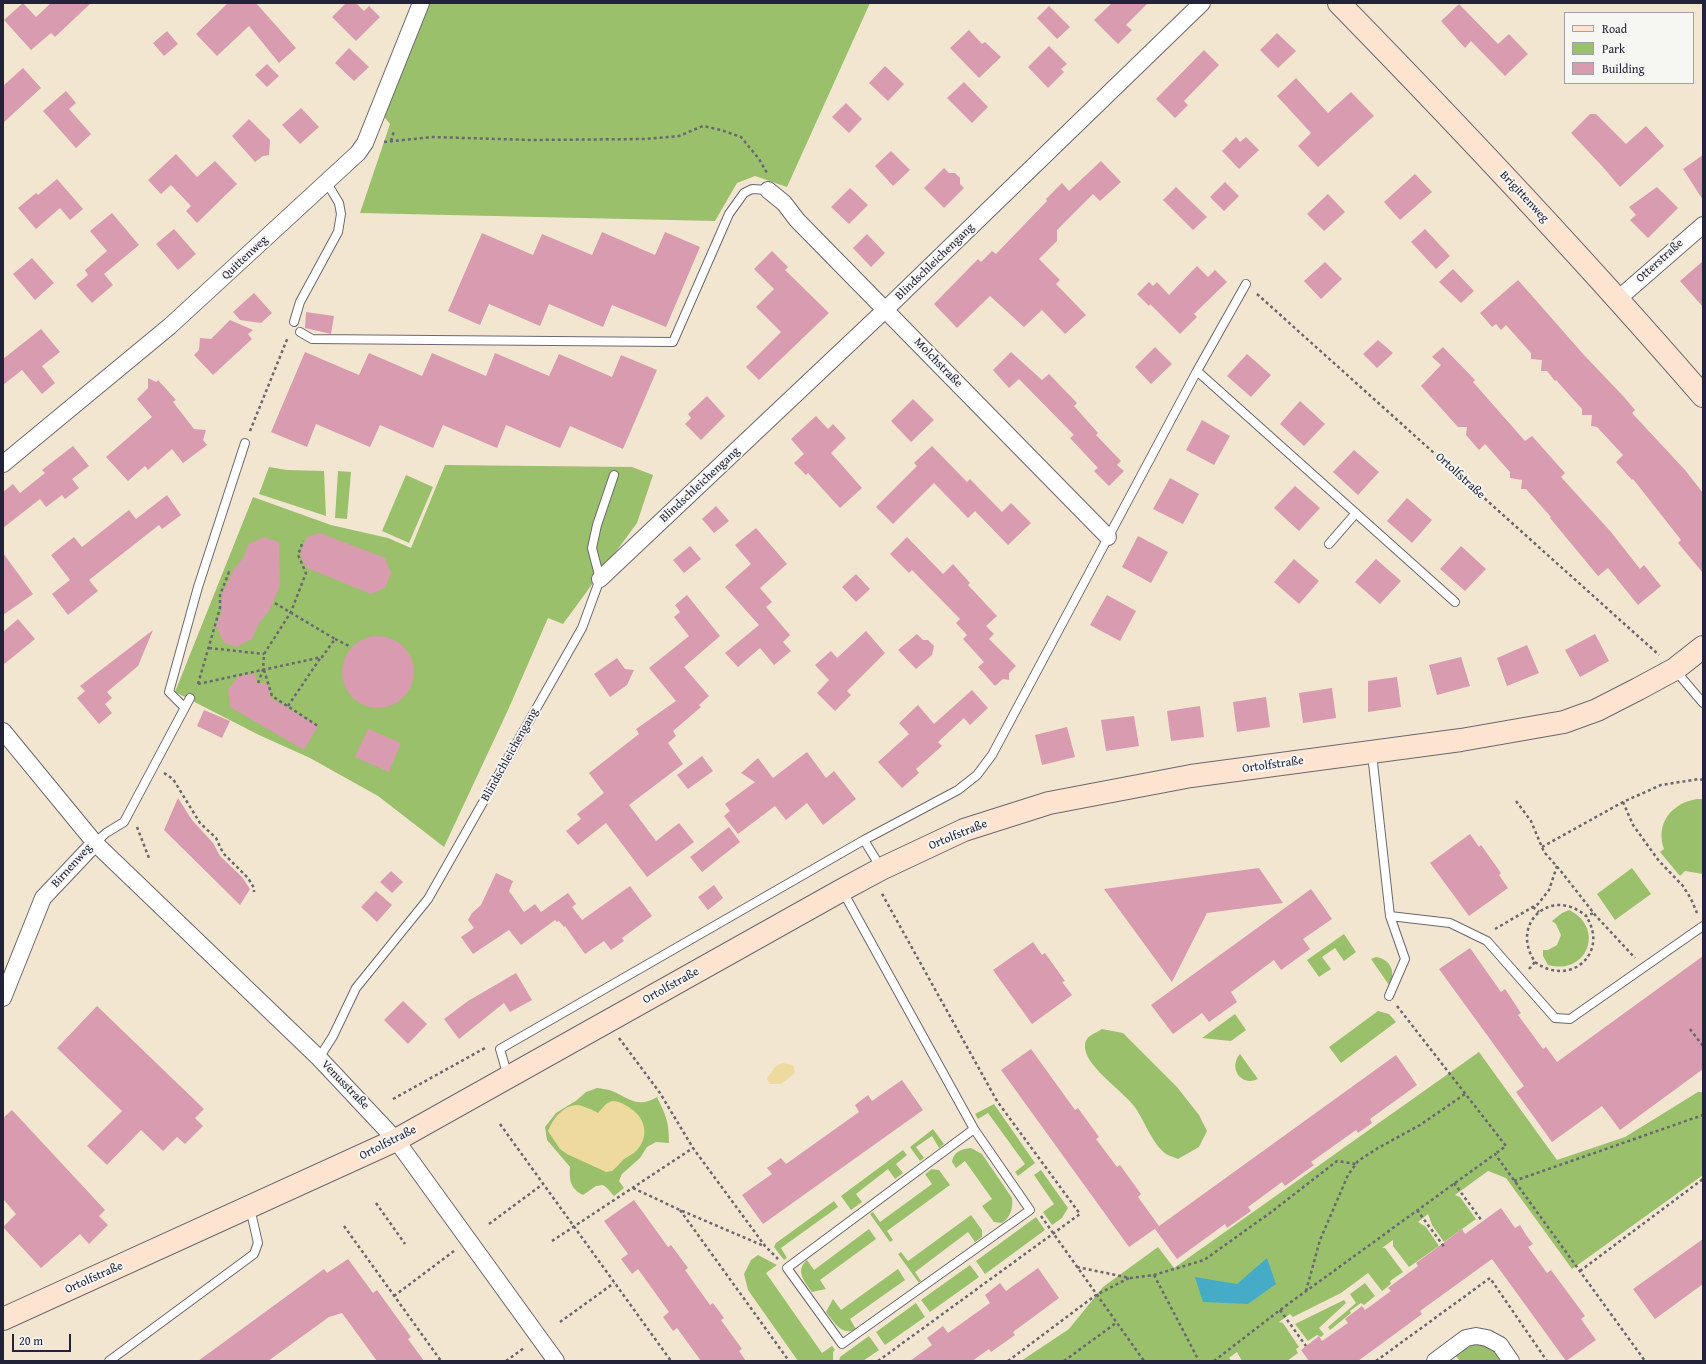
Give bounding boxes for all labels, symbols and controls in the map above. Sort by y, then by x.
legend [1564,12,1694,84]
text: Road [1602,20,1627,37]
text: Park [1602,40,1625,57]
text: Building [1602,60,1645,77]
street label: Brigittenweg [1497,168,1551,226]
street label: Blindschleichengang [892,221,978,303]
street label: Quittenweg [219,233,271,283]
street label: Otterstraße [1633,236,1687,286]
street label: Molchstraße [911,335,965,391]
street label: Blindschleichengang [657,444,743,526]
street label: Ortolfstraße [1432,450,1488,502]
street label: Blindschleichengang [478,706,542,804]
street label: Ortolfstraße [1241,754,1305,776]
street label: Ortolfstraße [927,817,989,853]
street label: Birnenweg [49,841,95,891]
street label: Ortolfstraße [640,965,702,1007]
street label: Venusstraße [318,1057,372,1113]
street label: Ortolfstraße [357,1123,419,1163]
street label: Ortolfstraße [63,1259,125,1297]
scale bar [14,1326,73,1352]
text: 20 m [19,1332,43,1349]

